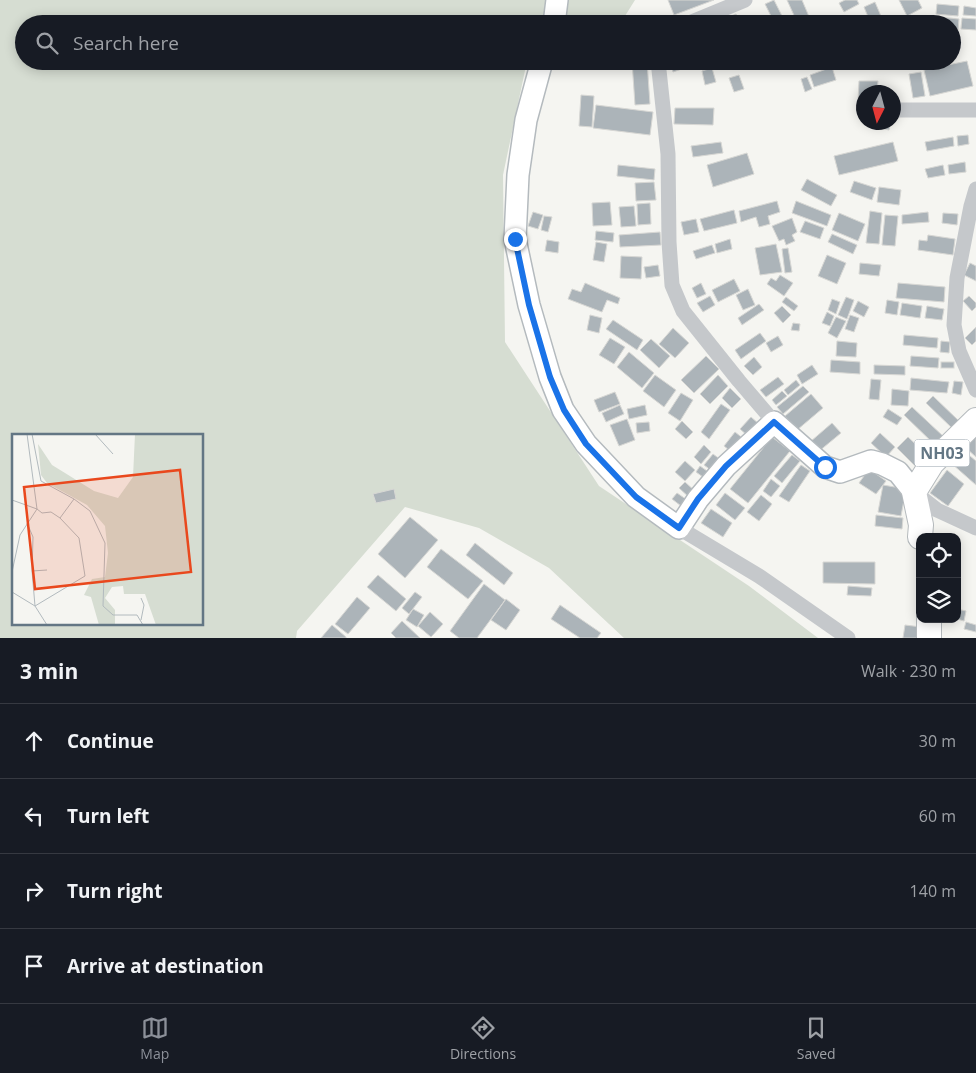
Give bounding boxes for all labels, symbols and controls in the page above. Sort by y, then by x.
search box [15,15,961,70]
icon: search [33,29,61,57]
text: Search here [73,30,179,56]
north arrow [856,85,901,130]
route end [504,228,527,251]
inset map [12,434,204,626]
road number: NH03 [914,439,970,466]
route start [814,456,837,479]
map controls [916,533,961,623]
button: locate [916,533,961,578]
button: layers [916,578,961,623]
text: 3 min [20,657,78,685]
text: Walk · 230 m [861,660,956,682]
icon: ahead [20,727,48,755]
text: Continue [67,728,154,754]
text: 30 m [919,730,956,752]
icon: left [20,802,48,830]
text: Turn left [67,803,149,829]
text: 60 m [919,805,956,827]
icon: right [20,877,48,905]
text: Turn right [67,878,162,904]
text: 140 m [910,880,956,902]
icon: arrive [20,952,48,980]
text: Arrive at destination [67,953,264,979]
tab: Map [140,1014,169,1063]
tab: Directions [450,1014,516,1063]
tab: Saved [797,1014,836,1063]

